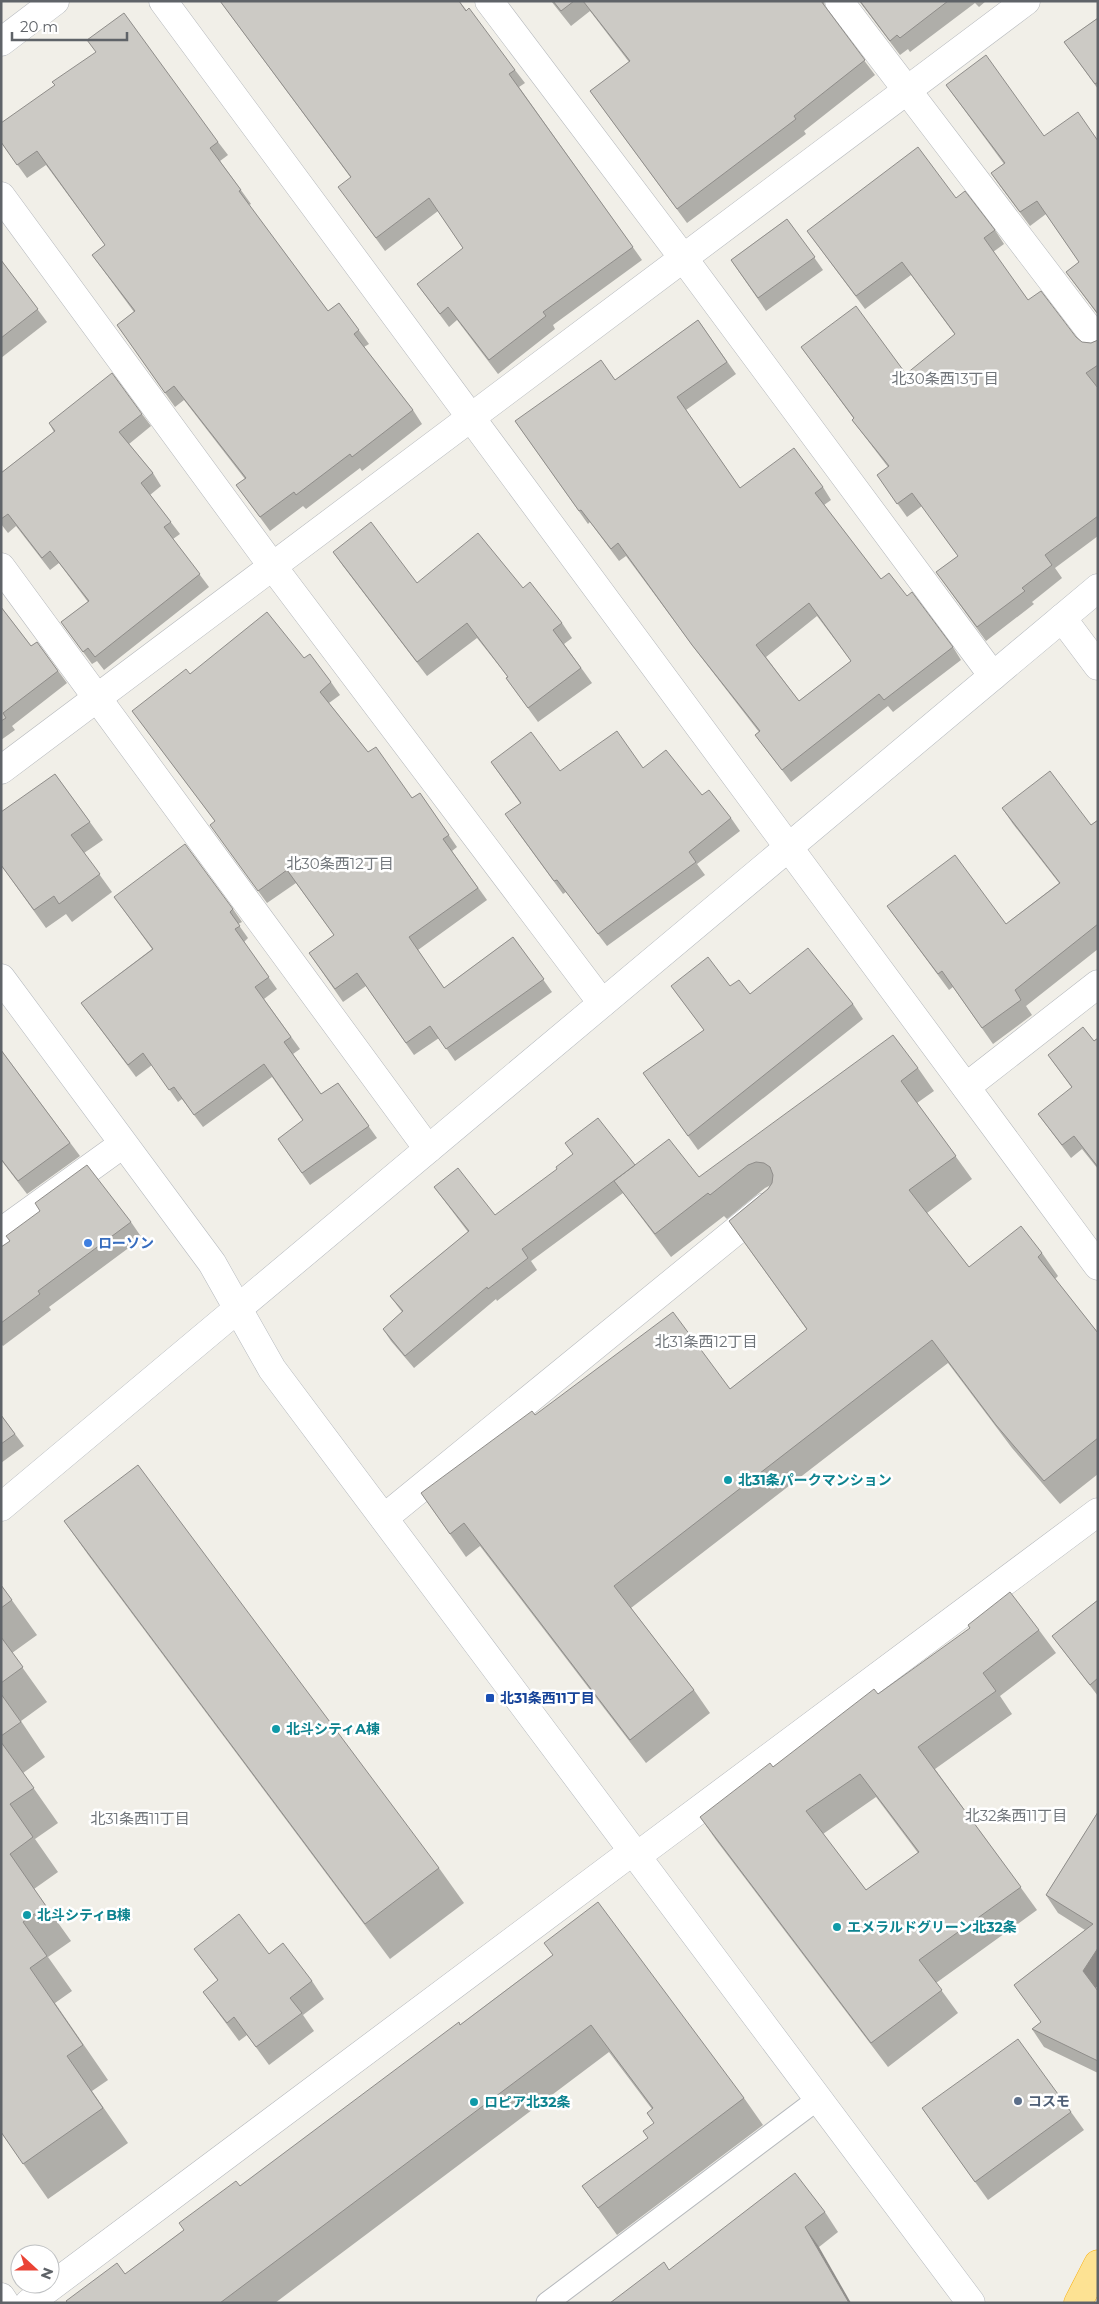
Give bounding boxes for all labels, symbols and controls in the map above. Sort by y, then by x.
scale bar [12,10,128,42]
text: 20 m [20,17,58,36]
district label: 北30条西13丁目 [891,369,999,388]
district label: 北30条西12丁目 [286,854,394,873]
place label: ローソン [98,1234,154,1252]
marker: ローソン [82,1237,94,1249]
district label: 北31条西12丁目 [655,1332,757,1351]
place label: 北31条パークマンション [738,1471,892,1489]
marker: 北31条パークマンション [722,1474,734,1486]
place label: 北31条西11丁目 [500,1689,595,1707]
marker: 北31条西11丁目 [484,1692,496,1704]
place label: 北斗シティA棟 [286,1720,380,1738]
marker: 北斗シティA棟 [270,1723,282,1735]
district label: 北32条西11丁目 [965,1806,1067,1825]
district label: 北31条西11丁目 [90,1809,190,1828]
place label: 北斗シティB棟 [37,1906,131,1924]
marker: 北斗シティB棟 [21,1909,33,1921]
place label: エメラルドグリーン北32条 [847,1918,1017,1936]
marker: エメラルドグリーン北32条 [831,1921,843,1933]
place label: コスモ [1028,2092,1070,2110]
place label: ロピア北32条 [484,2093,570,2111]
marker: コスモ [1012,2095,1024,2107]
marker: ロピア北32条 [468,2096,480,2108]
north arrow [10,2244,60,2294]
text: N [37,2265,58,2282]

